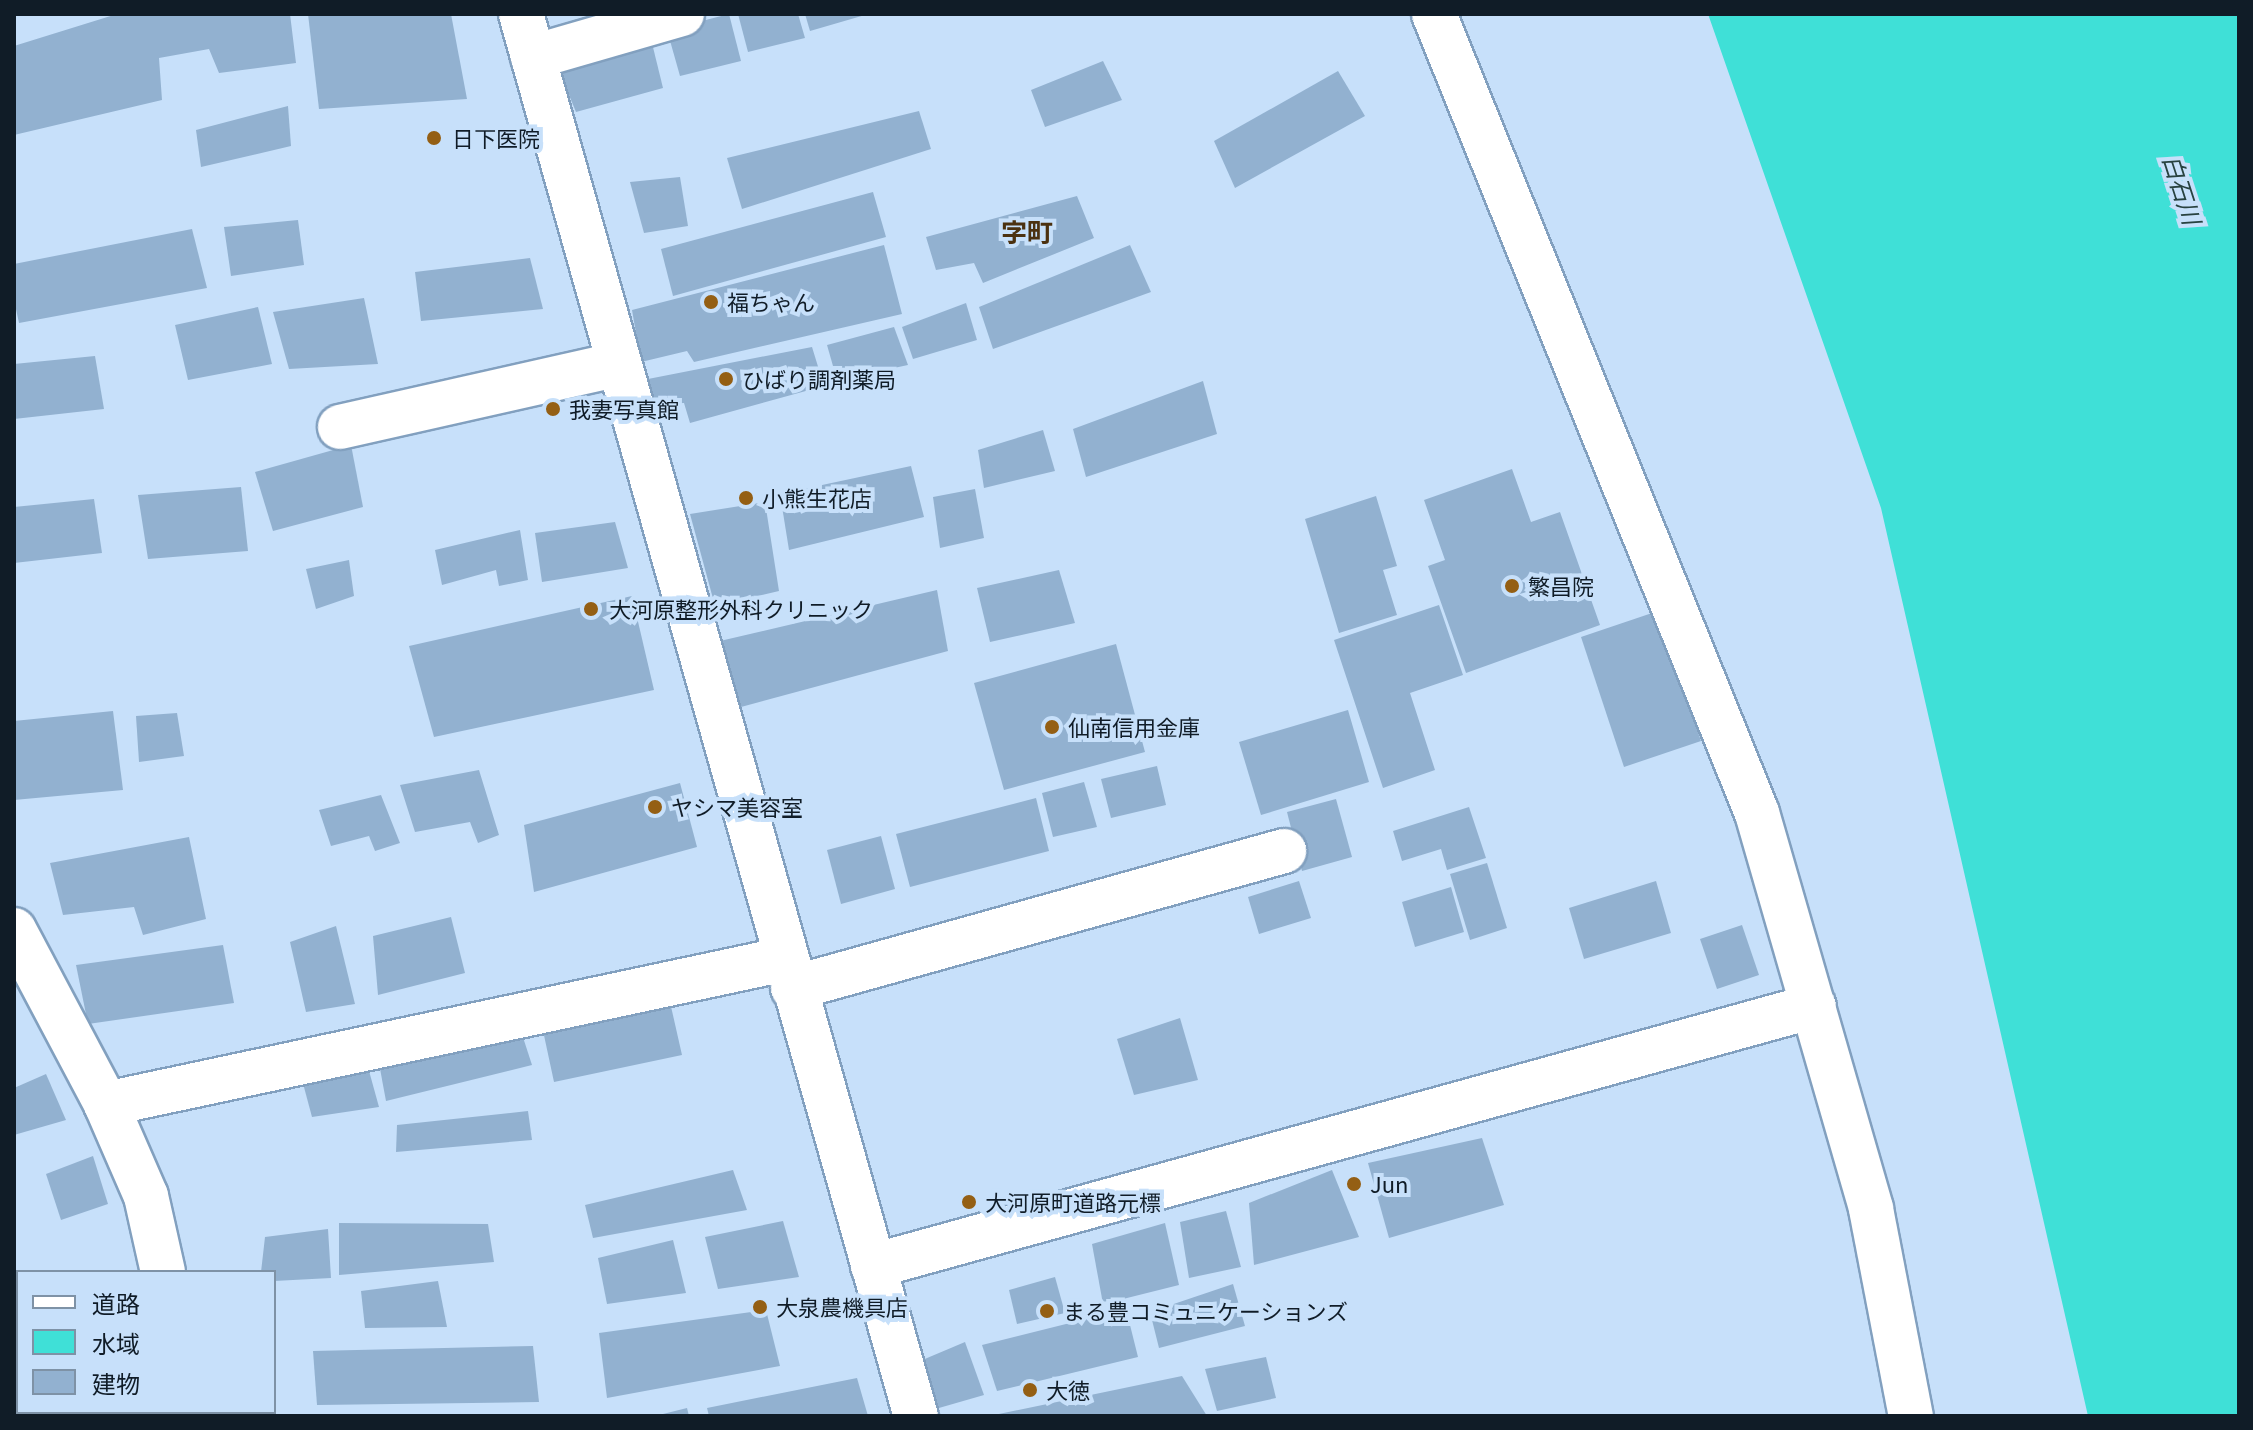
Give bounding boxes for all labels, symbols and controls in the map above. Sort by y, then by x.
place label: 日下医院 [452,125,540,151]
marker: 日下医院 [423,127,445,149]
water label: 白石川 [2158,150,2208,228]
district label: 字町 [1001,215,1053,247]
place label: 福ちゃん [727,289,815,315]
marker: 福ちゃん [702,293,720,311]
place label: ひばり調剤薬局 [742,366,896,392]
marker: ひばり調剤薬局 [717,370,735,388]
place label: 我妻写真館 [569,396,679,422]
marker: 我妻写真館 [544,400,562,418]
place label: 小熊生花店 [762,485,872,511]
marker: 小熊生花店 [737,489,755,507]
place label: 繁昌院 [1528,573,1594,599]
marker: 繁昌院 [1503,577,1521,595]
place label: 大河原整形外科クリニック [609,596,873,622]
marker: 大河原整形外科クリニック [580,598,602,620]
place label: 仙南信用金庫 [1068,714,1200,740]
marker: 仙南信用金庫 [1043,718,1061,736]
place label: ヤシマ美容室 [671,794,803,820]
marker: ヤシマ美容室 [646,798,664,816]
place label: Jun [1370,1171,1409,1197]
marker: Jun [1345,1175,1363,1193]
place label: 大河原町道路元標 [985,1189,1161,1215]
marker: 大河原町道路元標 [960,1193,978,1211]
legend [16,1270,276,1414]
text: 道路 [92,1285,140,1320]
place label: 大泉農機具店 [776,1294,908,1320]
marker: 大泉農機具店 [751,1298,769,1316]
place label: まる豊コミュニケーションズ [1063,1298,1349,1324]
marker: まる豊コミュニケーションズ [1038,1302,1056,1320]
text: 水域 [92,1325,140,1360]
text: 建物 [92,1365,140,1400]
place label: 大徳 [1046,1377,1090,1403]
marker: 大徳 [1021,1381,1039,1399]

